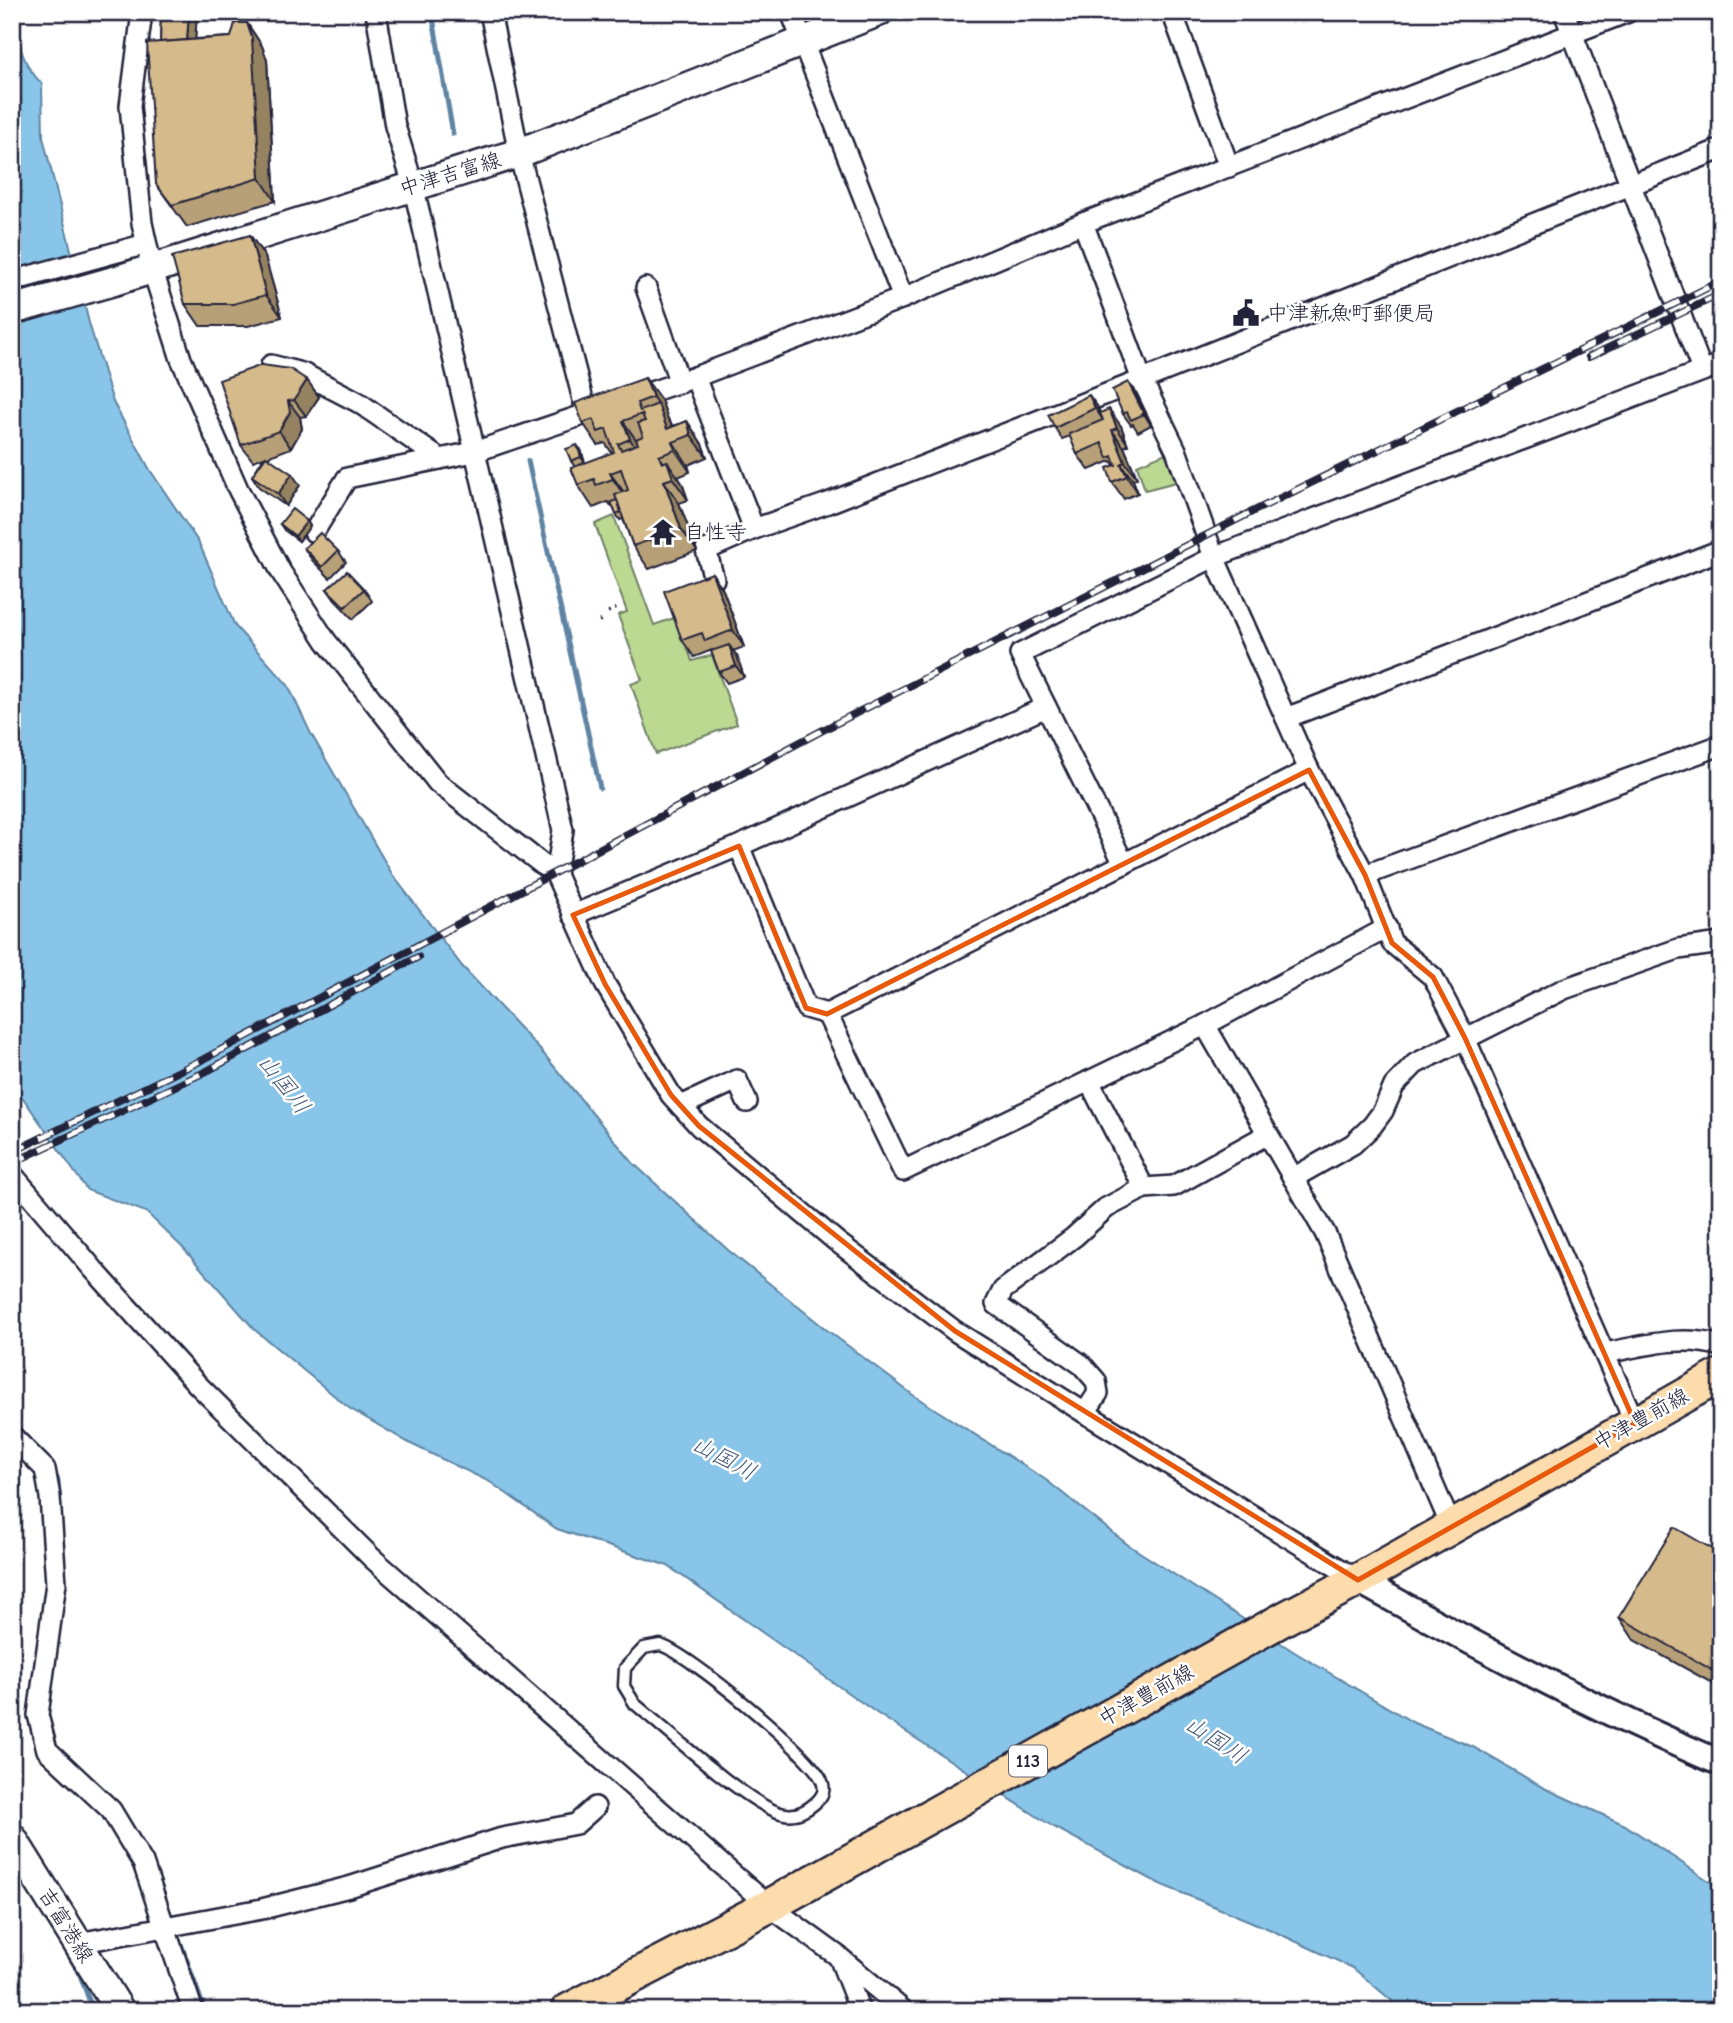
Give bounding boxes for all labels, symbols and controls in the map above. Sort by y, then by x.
street label: 中津吉富線 [396,147,504,201]
public building icon: 中津新魚町郵便局 [1231,298,1261,328]
place label: 中津新魚町郵便局 [1267,301,1435,325]
temple icon: 自性寺 [648,517,678,547]
place label: 自性寺 [684,520,747,544]
water label: 山国川 [252,1049,316,1119]
street label: 中津豊前線 [1589,1383,1693,1455]
water label: 山国川 [687,1430,761,1486]
street label: 中津豊前線 [1094,1659,1198,1731]
water label: 山国川 [1180,1710,1252,1770]
road number: 113 [1009,1746,1047,1777]
street label: 吉富港線 [34,1883,98,1967]

